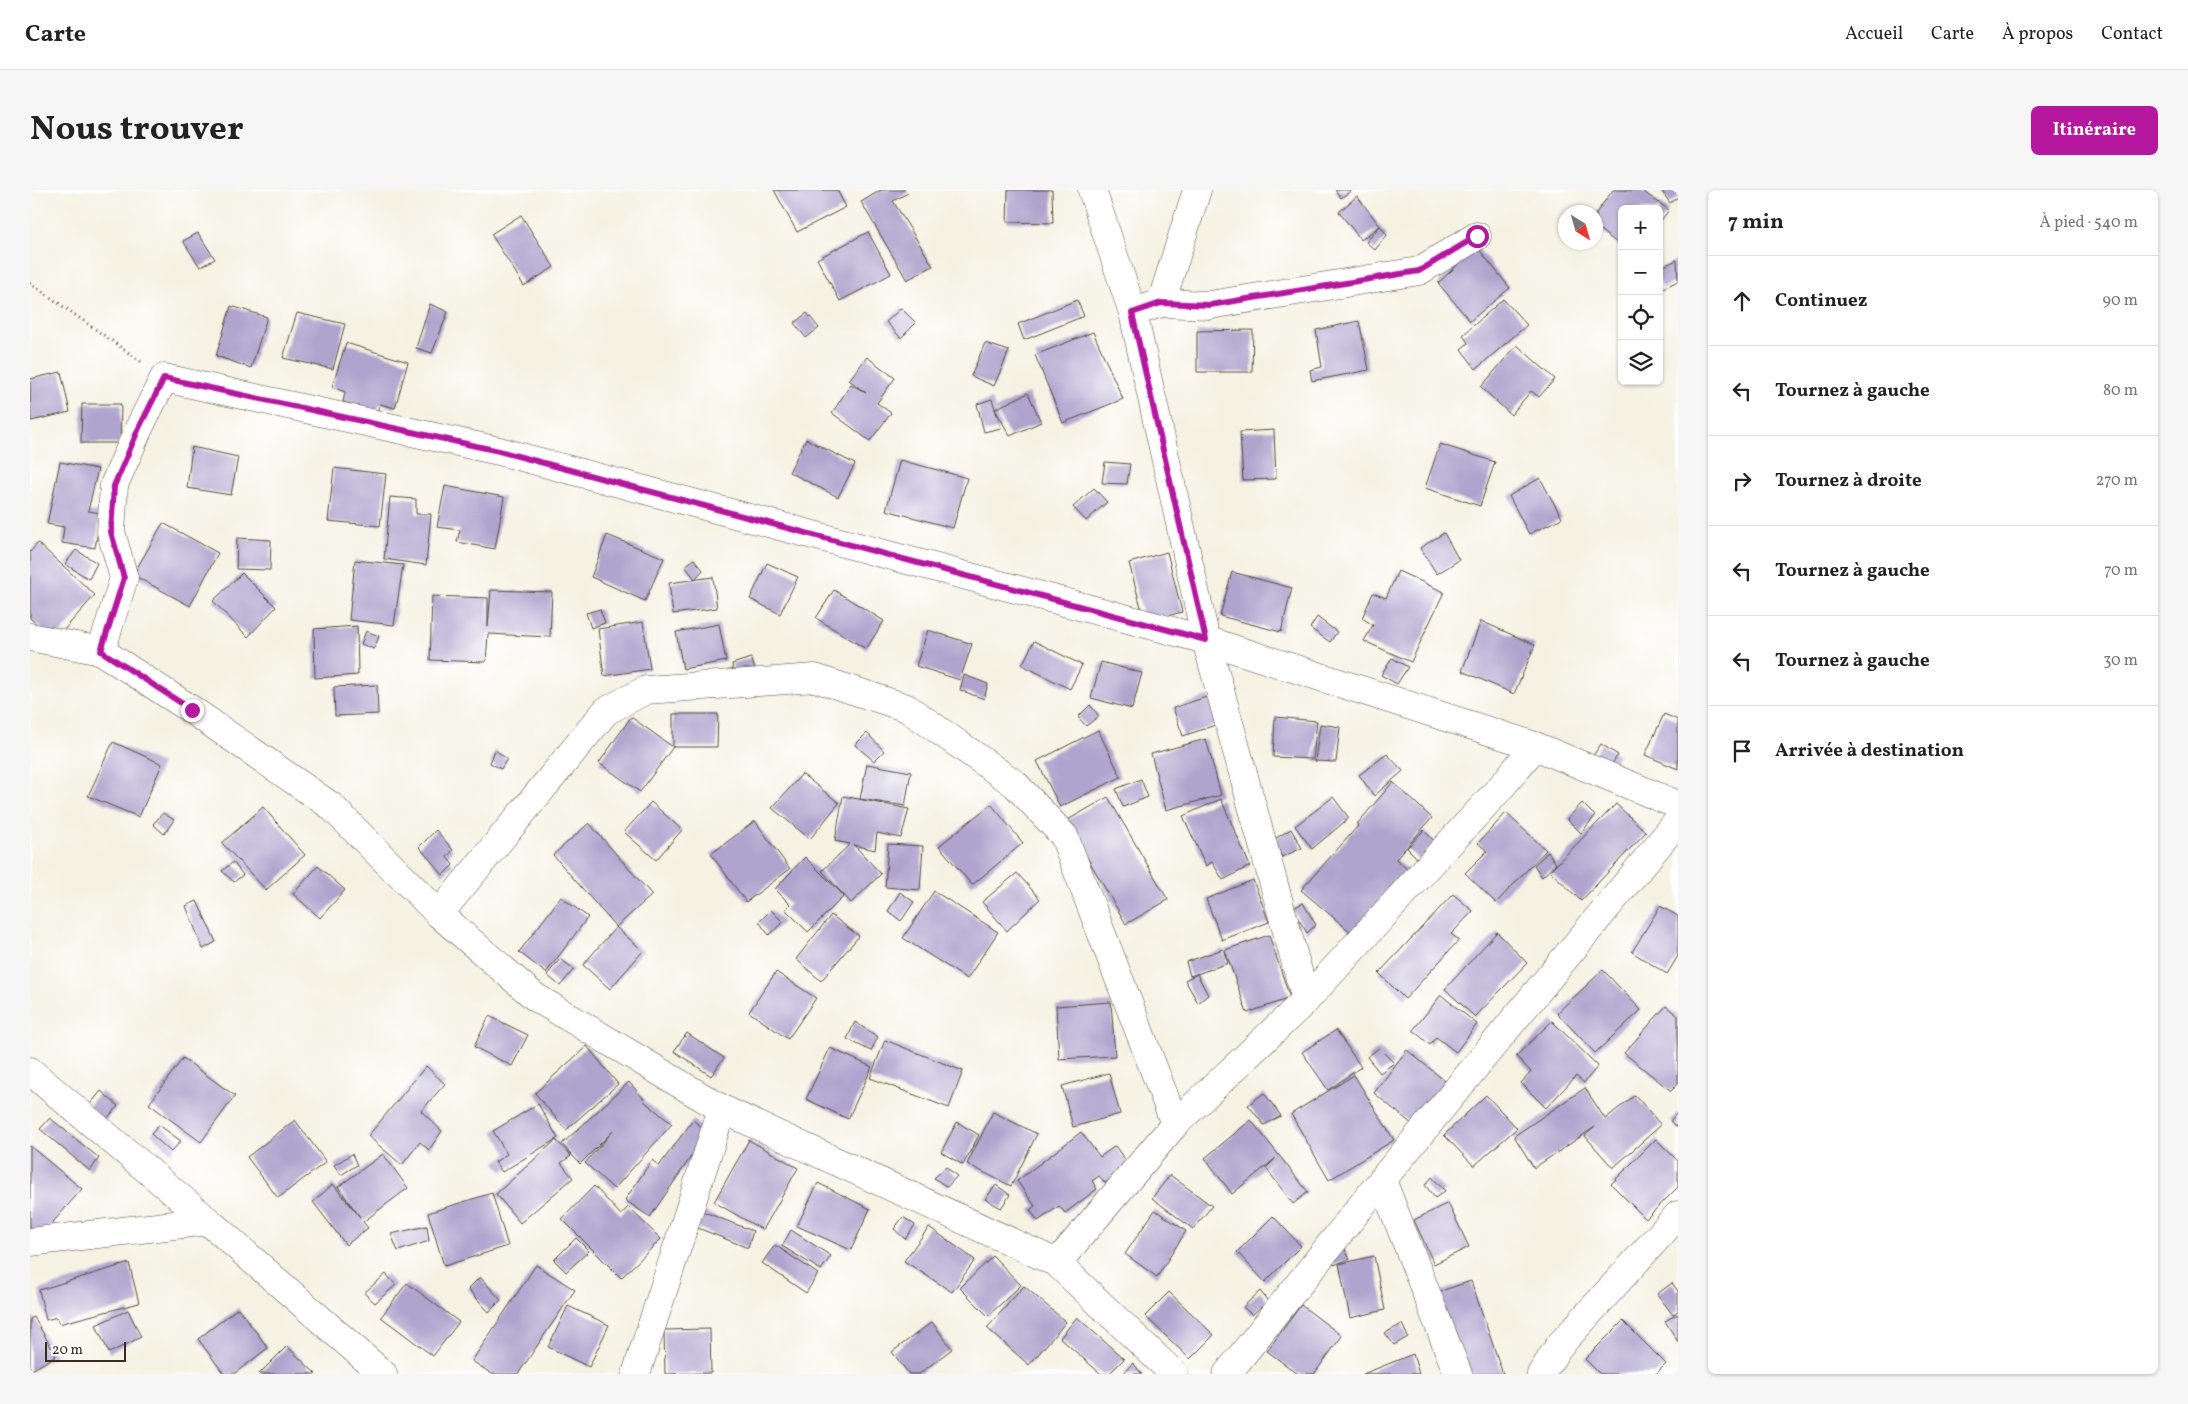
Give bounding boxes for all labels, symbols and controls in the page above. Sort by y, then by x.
text: Carte [25,18,86,52]
text: Accueil [1845,22,1903,47]
text: Carte [1931,22,1974,47]
text: À propos [2002,22,2073,47]
text: Contact [2101,22,2163,47]
text: Nous trouver [30,106,244,154]
button: Itinéraire [2031,106,2158,155]
north arrow [1558,205,1603,250]
map controls [1618,205,1663,385]
button: + [1618,205,1663,250]
text: 7 min [1728,208,1784,237]
text: À pied · 540 m [2040,212,2138,234]
route start [1466,225,1489,248]
button: − [1618,250,1663,295]
icon: ahead [1728,287,1756,315]
text: Continuez [1775,288,1867,314]
text: 90 m [2102,290,2138,312]
button: locate [1618,295,1663,340]
button: layers [1618,340,1663,385]
icon: left [1728,377,1756,405]
text: Tournez à gauche [1775,378,1930,404]
text: 80 m [2103,380,2138,402]
icon: right [1728,467,1756,495]
text: Tournez à droite [1775,468,1922,494]
text: 270 m [2096,470,2138,492]
icon: left [1728,557,1756,585]
text: Tournez à gauche [1775,558,1930,584]
text: 70 m [2104,560,2138,582]
icon: left [1728,647,1756,675]
text: Tournez à gauche [1775,648,1930,674]
text: 30 m [2103,650,2138,672]
route end [181,699,204,722]
icon: arrive [1728,737,1756,765]
text: Arrivée à destination [1775,738,1964,764]
scale bar [45,1339,126,1362]
text: 20 m [52,1341,83,1360]

